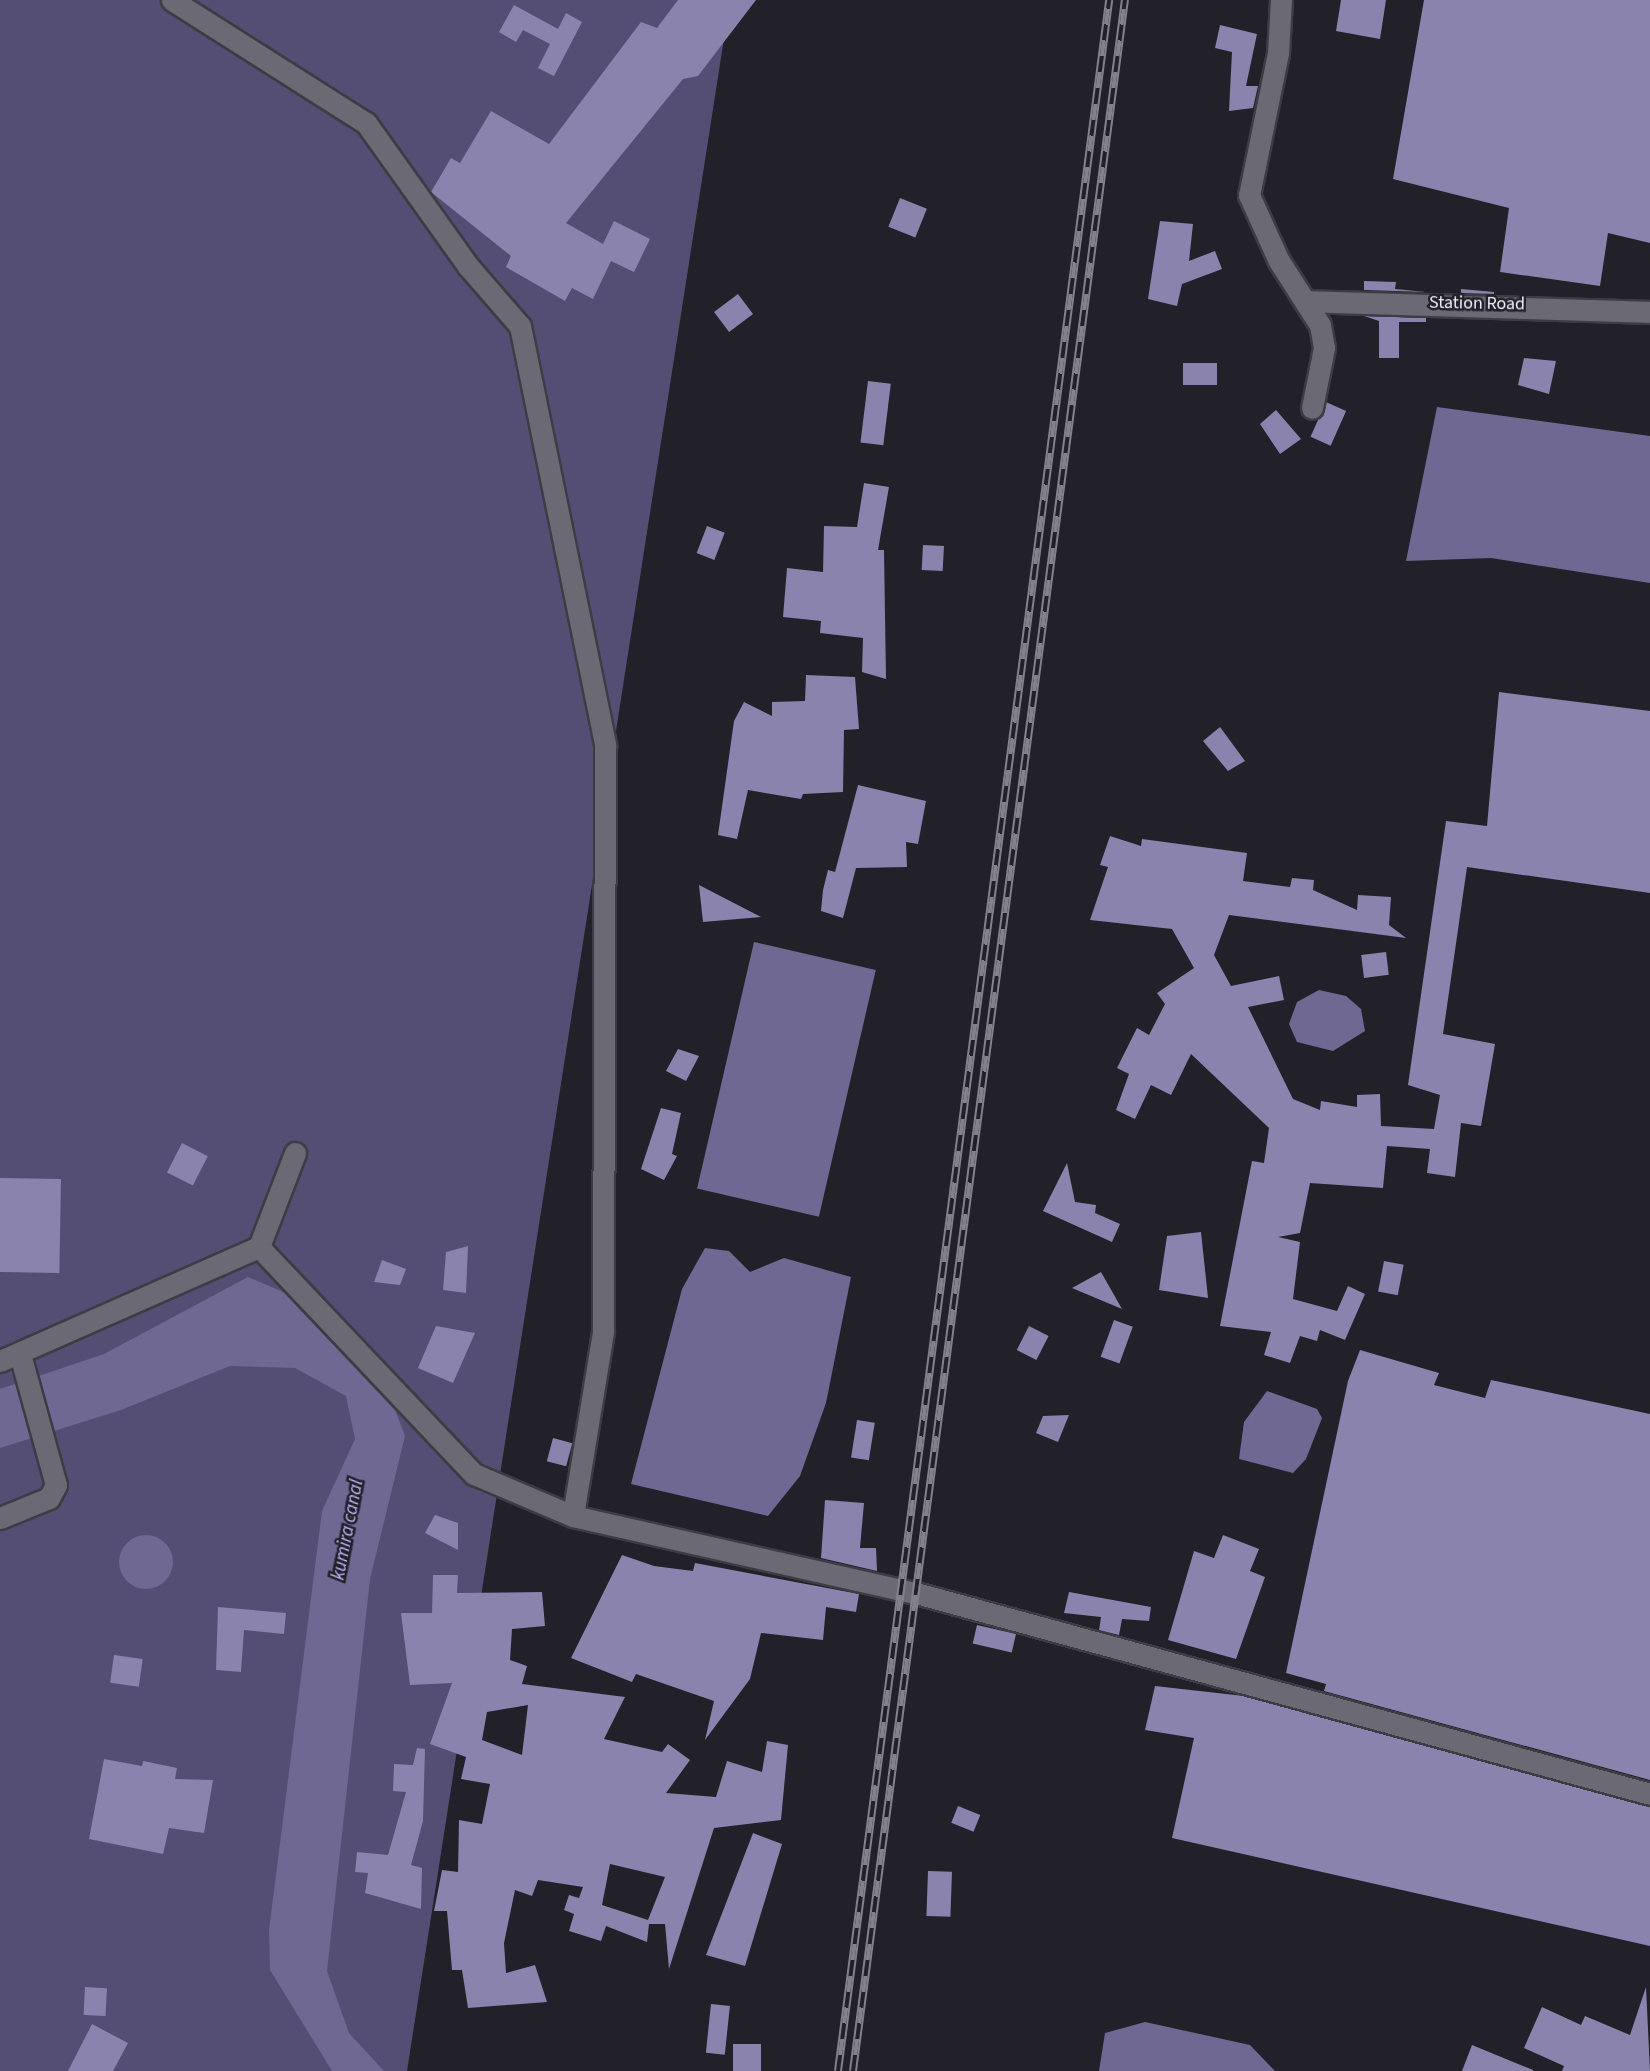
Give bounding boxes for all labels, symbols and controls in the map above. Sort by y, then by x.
street label: Station Road [1429,292,1525,316]
water label: kumira canal [327,1478,369,1582]

